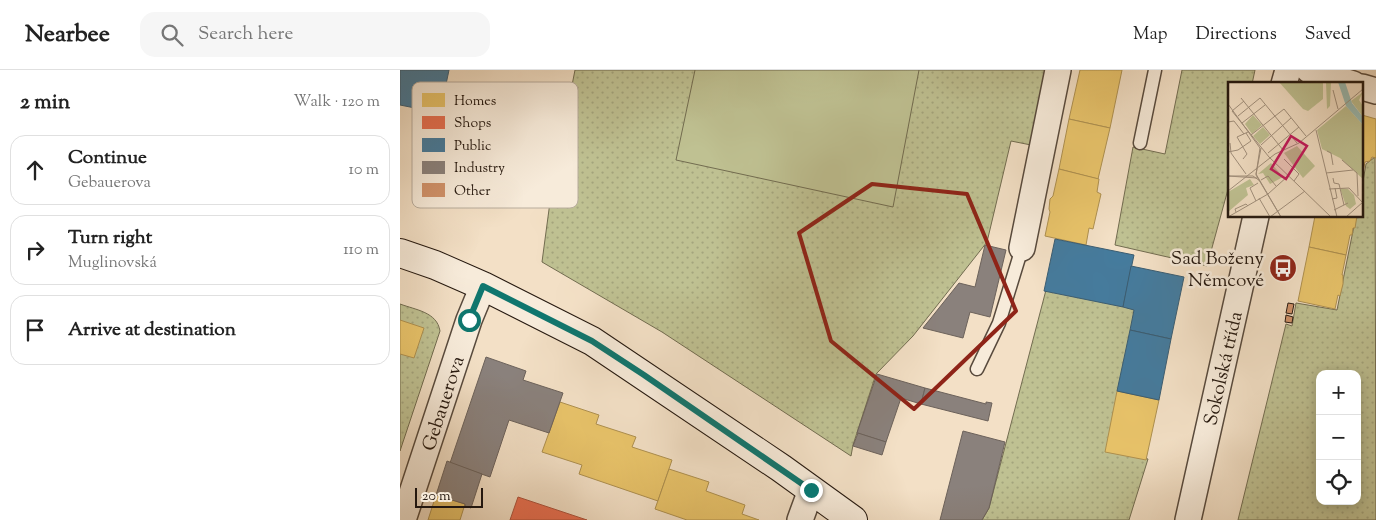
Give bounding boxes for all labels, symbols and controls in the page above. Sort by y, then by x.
search box [140,12,490,57]
text: Nearbee [25,18,110,52]
icon: search [158,21,186,49]
text: Search here [198,21,293,48]
text: Map [1133,22,1168,48]
text: Directions [1196,22,1277,48]
text: Saved [1305,22,1351,48]
legend [412,82,578,208]
inset map [1228,82,1364,218]
text: 2 min [20,88,70,118]
text: Walk · 120 m [294,91,380,114]
text: Homes [454,92,496,112]
text: Shops [454,114,491,134]
text: Public [454,137,491,157]
text: Continue [68,145,147,172]
icon: ahead [21,156,49,184]
text: 10 m [349,159,379,182]
text: Industry [454,159,505,179]
text: Gebauerova [68,172,151,195]
text: Other [454,182,491,202]
text: Turn right [68,225,152,252]
icon: right [21,236,49,264]
text: 110 m [343,239,379,262]
place label: Sad Boženy Němcové [1171,246,1265,295]
text: Muglinovská [68,252,157,275]
bus stop icon: Sad Boženy Němcové [1268,253,1298,283]
route start [458,309,481,332]
street label: Sokolská třída [1198,309,1251,428]
icon: arrive [21,316,49,344]
text: Arrive at destination [68,317,236,344]
street label: Gebauerova [416,353,473,455]
map controls [1316,370,1361,505]
button: + [1316,370,1361,415]
button: − [1316,415,1361,460]
button: locate [1316,460,1361,505]
route end [800,479,823,502]
scale bar [415,485,482,508]
text: 20 m [422,487,451,507]

